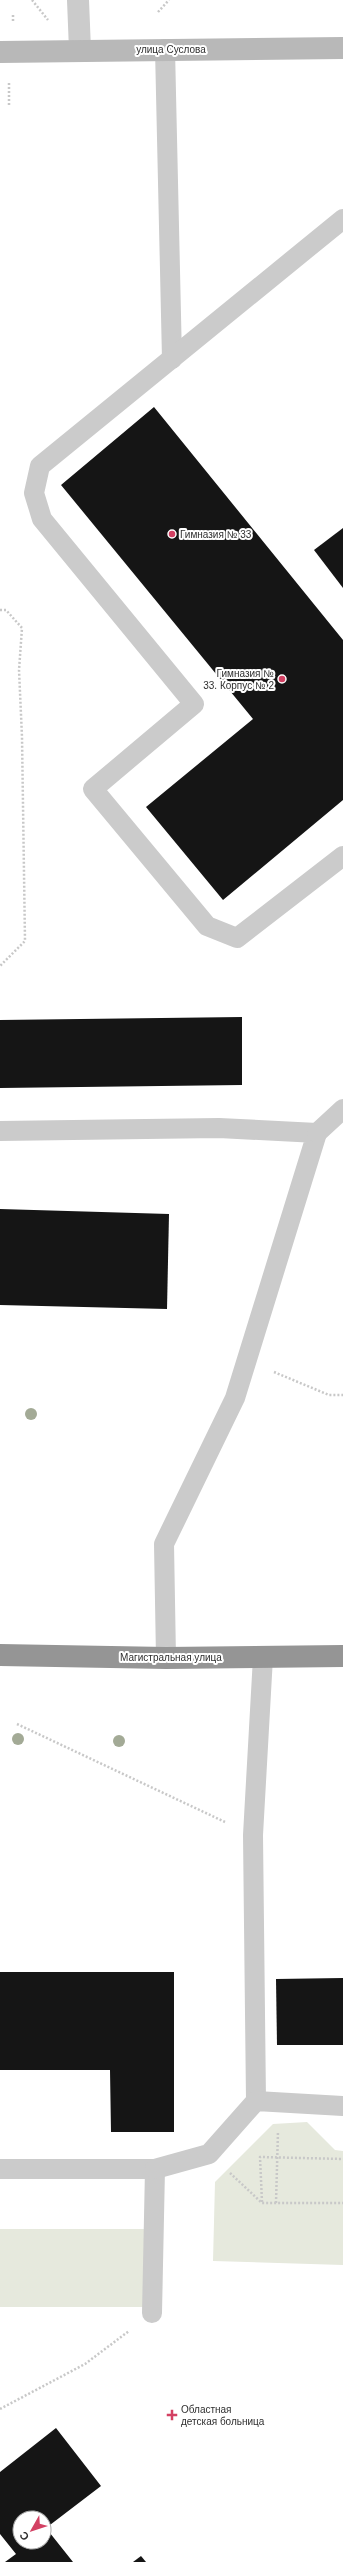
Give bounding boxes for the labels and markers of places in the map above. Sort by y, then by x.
marker: Гимназия № 33 [167,529,177,539]
place label: Гимназия № 33 [180,529,252,540]
place label: Гимназия № 33. Корпус № 2 [203,668,274,691]
marker: Гимназия № 33. Корпус № 2 [277,674,287,684]
place label: Областная детская больница [181,2404,265,2427]
marker: Областная детская больница [166,2409,178,2421]

